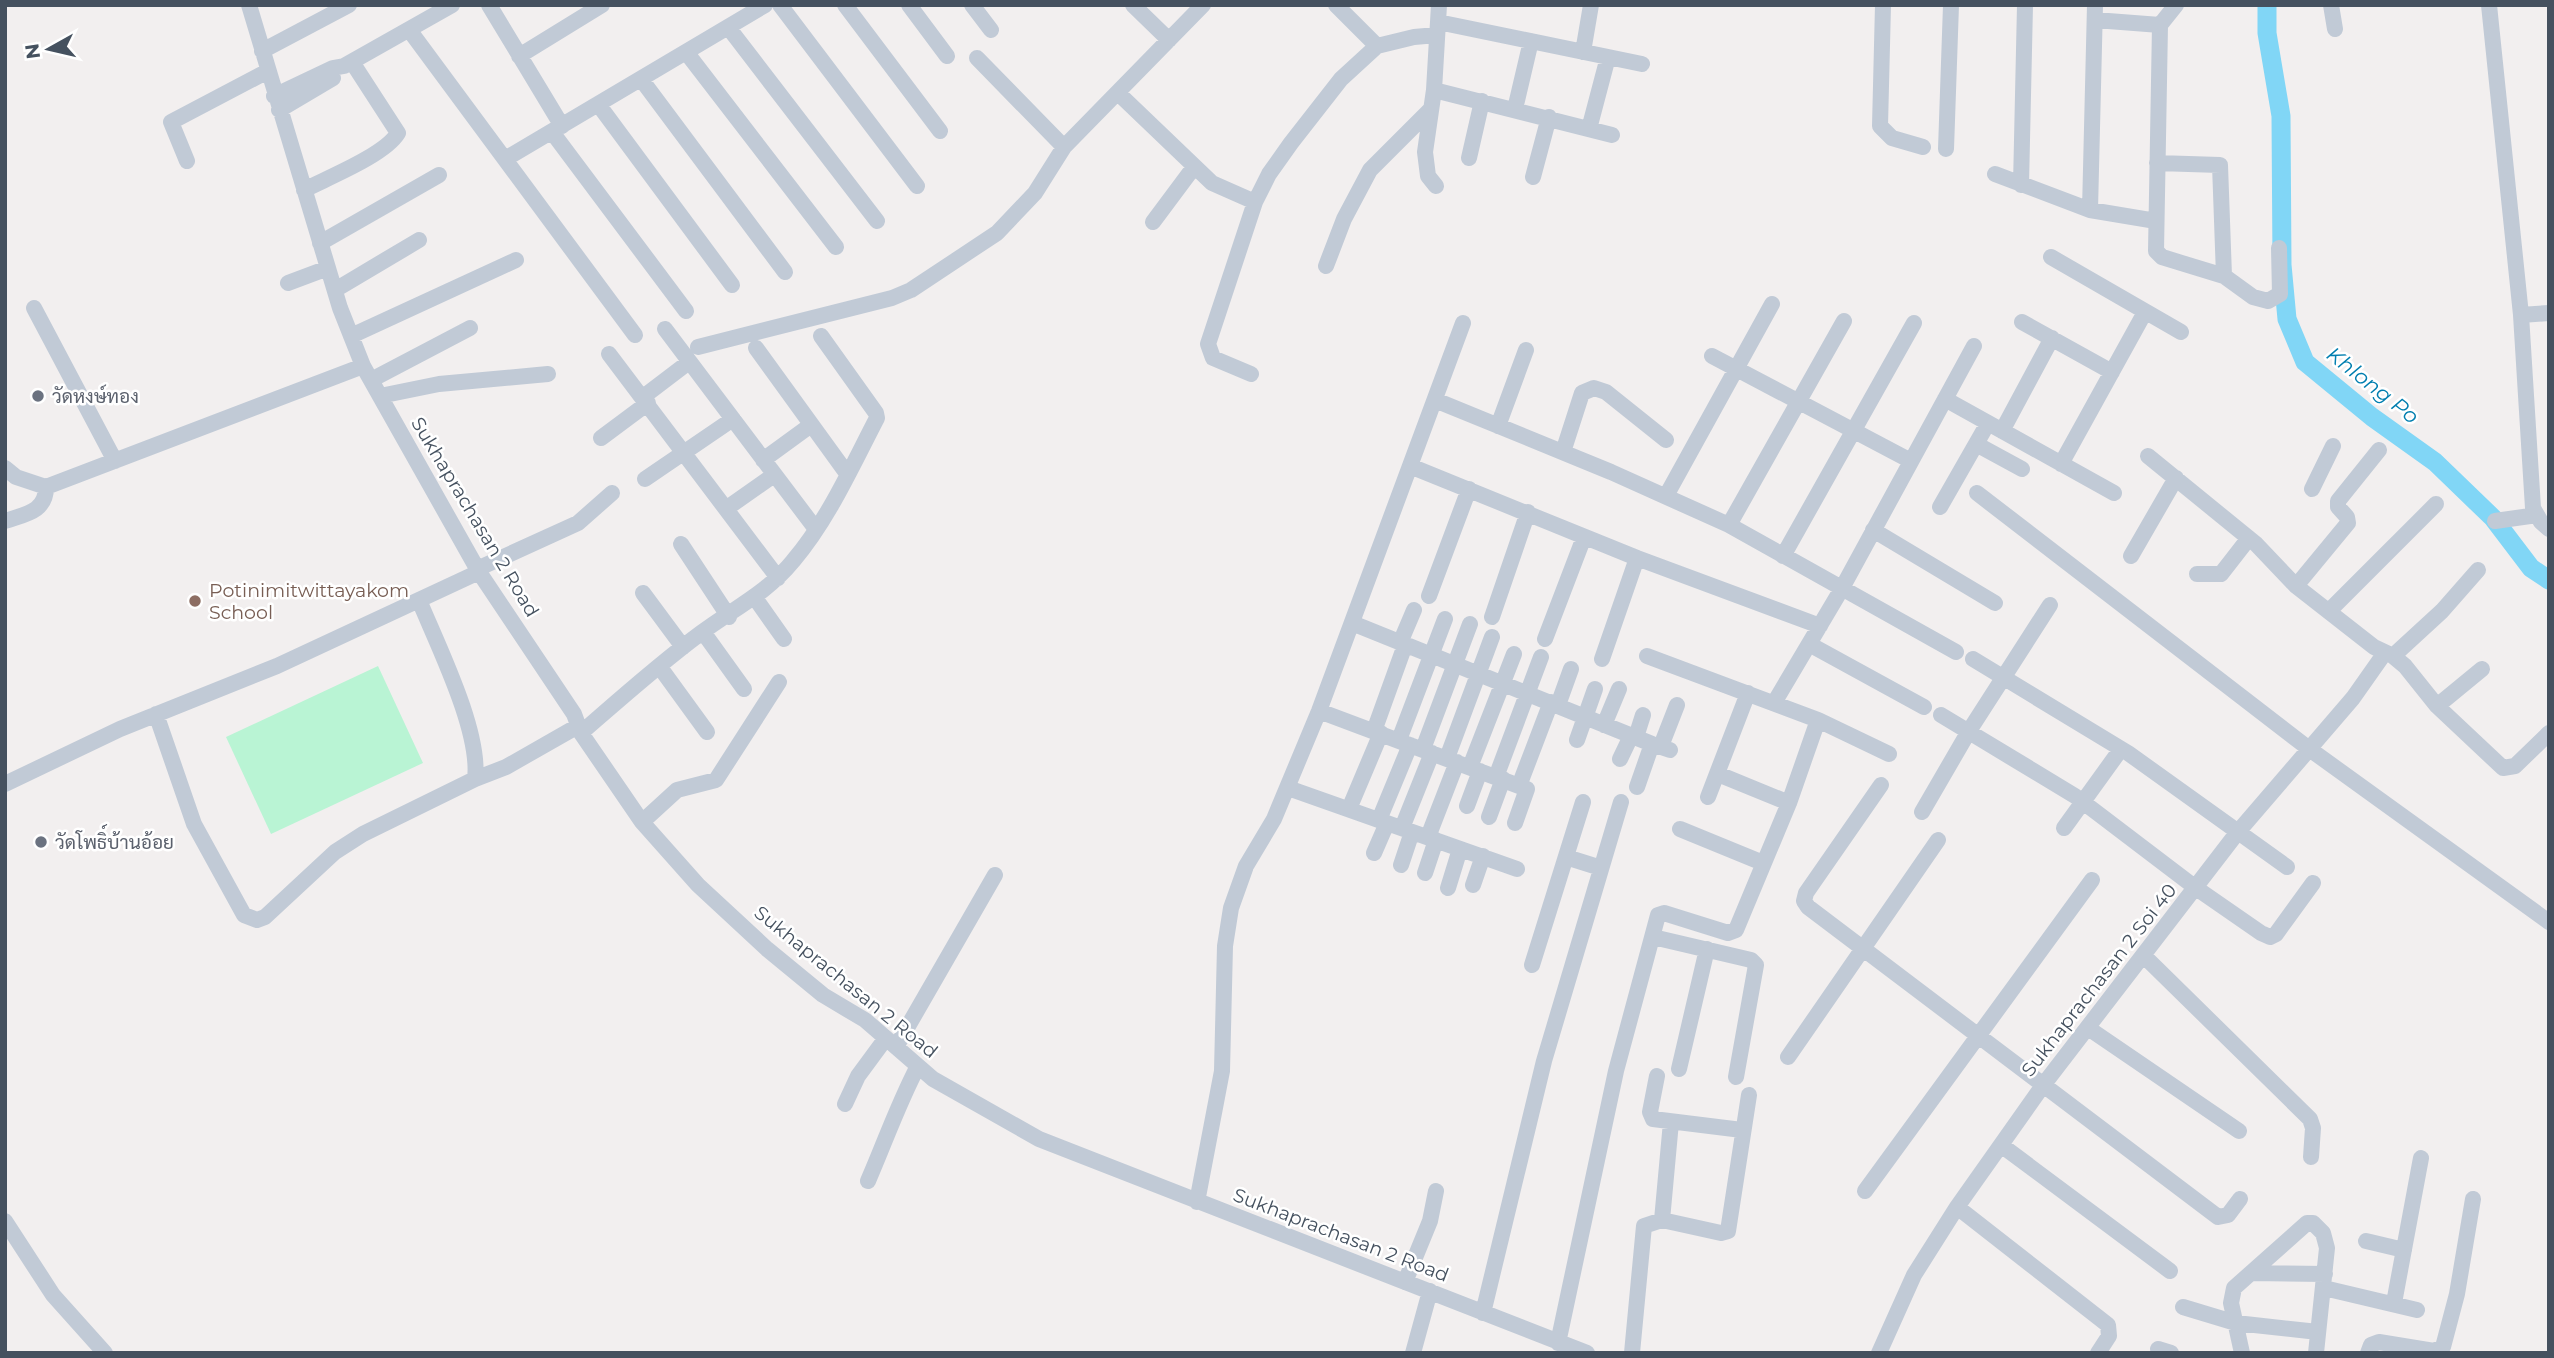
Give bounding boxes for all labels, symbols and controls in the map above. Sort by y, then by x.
north arrow [14,14,84,84]
text: N [20,42,45,61]
water label: Khlong Po [2322,341,2424,429]
place label: วัดหงษ์ทอง [52,384,139,408]
marker: วัดหงษ์ทอง [30,388,46,404]
street label: Sukhaprachasan 2 Road [406,413,544,621]
place label: Potinimitwittayakom School [209,579,409,624]
marker: Potinimitwittayakom School [187,593,203,609]
place label: วัดโพธิ์บ้านอ้อย [55,823,174,854]
marker: วัดโพธิ์บ้านอ้อย [33,834,49,850]
street label: Sukhaprachasan 2 Soi 40 [2017,879,2181,1081]
street label: Sukhaprachasan 2 Road [750,901,942,1063]
street label: Sukhaprachasan 2 Road [1230,1183,1452,1287]

